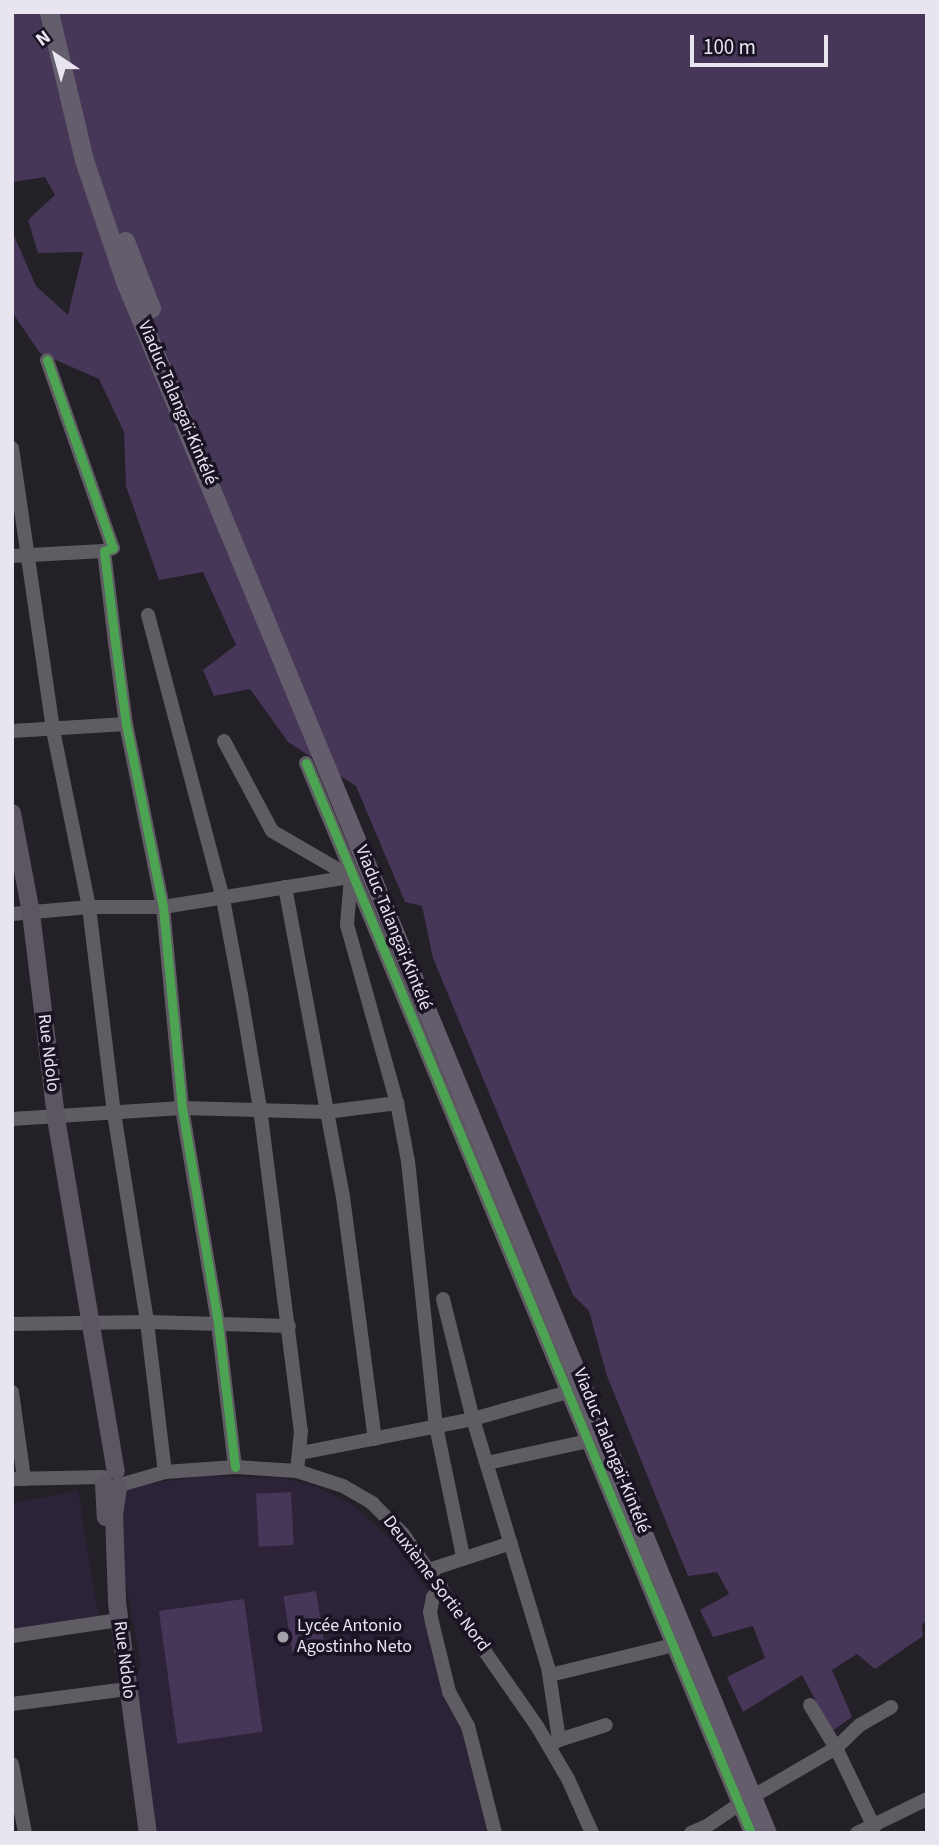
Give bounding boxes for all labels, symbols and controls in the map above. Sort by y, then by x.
north arrow [21,21,91,91]
scale bar [694,21,832,65]
text: N [30,24,56,53]
text: 100 m [703,32,756,62]
street label: Viaduc Talangaï-Kintélé [133,318,221,488]
street label: Viaduc Talangaï-Kintélé [350,842,436,1014]
street label: Rue Ndolo [33,1013,63,1093]
street label: Viaduc Talangaï-Kintélé [568,1365,654,1537]
street label: Deuxième Sortie Nord [378,1512,494,1656]
place label: Lycée Antonio Agostinho Neto [297,1616,412,1658]
street label: Rue Ndolo [109,1620,139,1700]
marker: Lycée Antonio Agostinho Neto [275,1629,291,1645]

